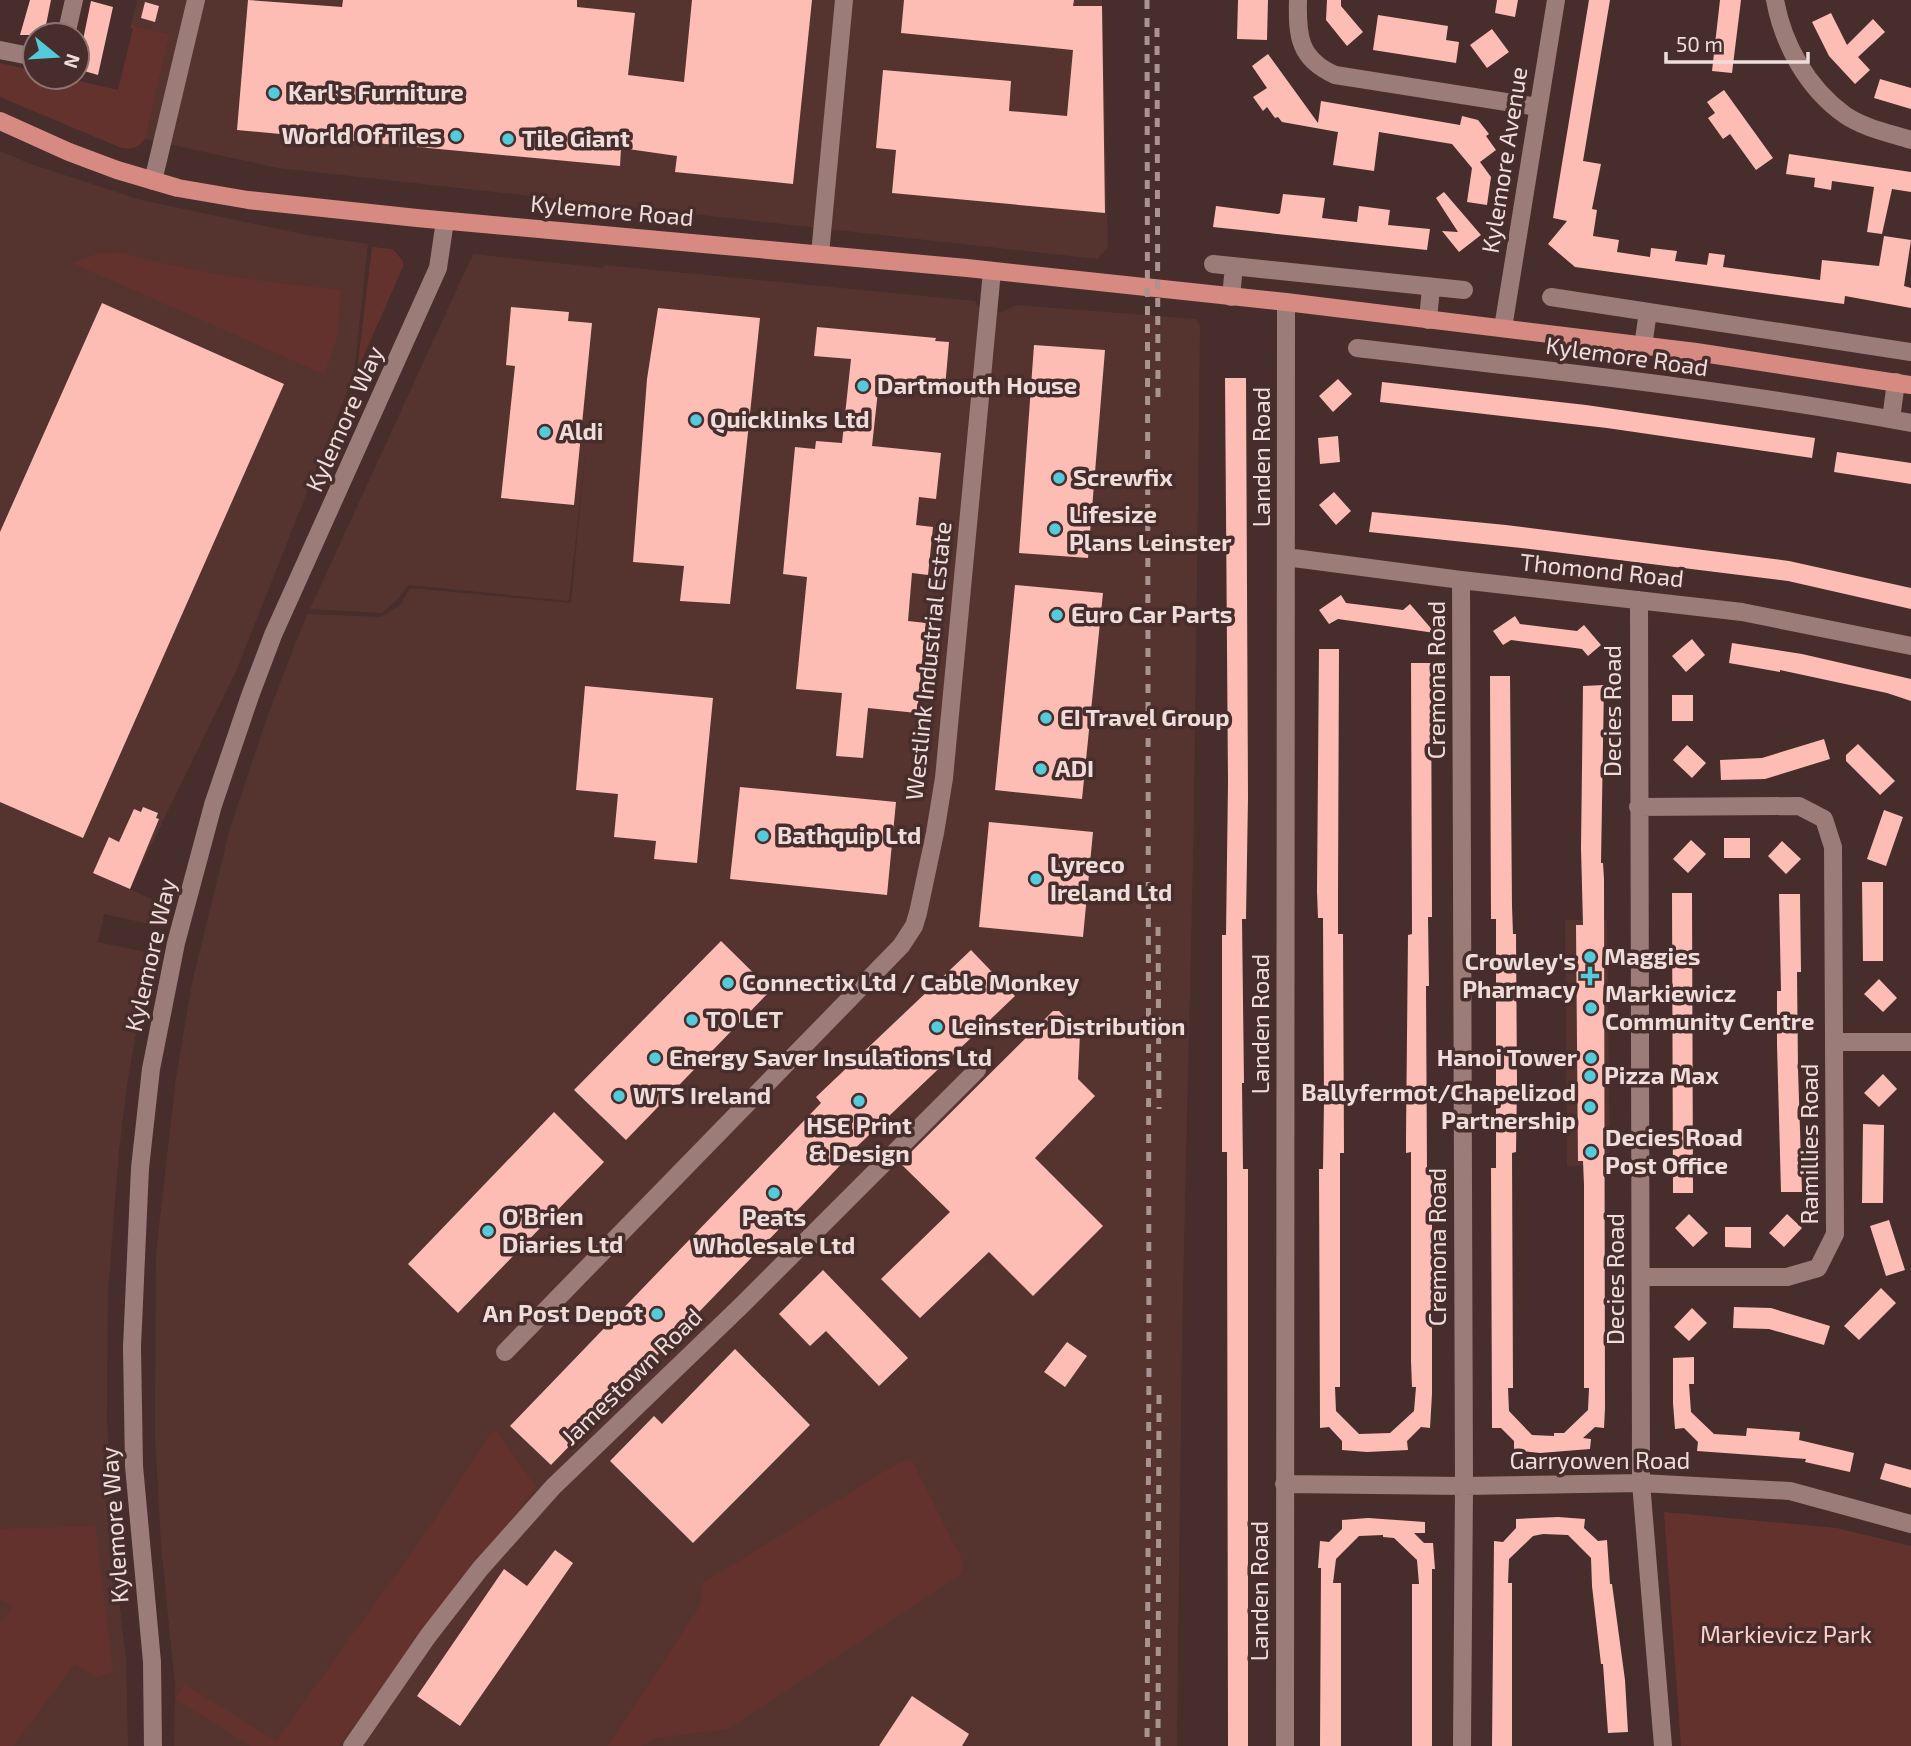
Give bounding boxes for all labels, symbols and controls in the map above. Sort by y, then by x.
north arrow [21,21,91,91]
scale bar [1666,21,1808,65]
text: 50 m [1676,31,1723,56]
text: N [60,51,86,71]
street label: Kylemore Avenue [1474,65,1533,255]
place label: Karl's Furniture [288,77,464,106]
marker: Karl's Furniture [266,85,282,101]
place label: World Of Tiles [282,120,442,149]
place label: Tile Giant [522,123,630,152]
marker: World Of Tiles [448,128,464,144]
marker: Tile Giant [500,131,516,147]
street label: Kylemore Road [529,188,695,231]
street label: Kylemore Road [1544,330,1710,381]
street label: Kylemore Way [299,341,389,496]
place label: Dartmouth House [877,370,1077,399]
marker: Dartmouth House [855,378,871,394]
street label: Landen Road [1246,387,1275,527]
place label: Quicklinks Ltd [710,404,870,434]
marker: Quicklinks Ltd [688,412,704,428]
place label: Aldi [559,416,604,445]
marker: Aldi [537,424,553,440]
place label: Screwfix [1073,462,1173,491]
marker: Screwfix [1051,470,1067,486]
place label: Lifesize Plans Leinster [1069,499,1232,556]
street label: Westlink Industrial Estate [898,520,957,802]
marker: Lifesize Plans Leinster [1047,521,1063,537]
street label: Thomond Road [1519,546,1685,593]
place label: Euro Car Parts [1071,599,1232,628]
street label: Cremona Road [1421,601,1450,759]
marker: Euro Car Parts [1049,607,1065,623]
street label: Decies Road [1597,645,1626,777]
place label: EI Travel Group [1060,702,1230,731]
marker: EI Travel Group [1038,710,1054,726]
place label: ADI [1055,753,1094,782]
marker: ADI [1033,761,1049,777]
place label: Bathquip Ltd [777,820,921,849]
marker: Bathquip Ltd [755,828,771,844]
place label: Lyreco Ireland Ltd [1050,849,1172,906]
marker: Lyreco Ireland Ltd [1028,871,1044,887]
street label: Kylemore Way [118,875,181,1034]
place label: Maggies [1604,941,1700,970]
place label: Crowley's Pharmacy [1462,946,1576,1003]
marker: Maggies [1582,949,1598,965]
street label: Landen Road [1245,954,1274,1094]
place label: Connectix Ltd / Cable Monkey [742,967,1080,996]
marker: Crowley's Pharmacy [1582,968,1598,984]
marker: Connectix Ltd / Cable Monkey [720,975,736,991]
place label: Markiewicz Community Centre [1605,978,1814,1035]
marker: Markiewicz Community Centre [1583,1000,1599,1016]
place label: TO LET [706,1004,784,1033]
place label: Leinster Distribution [951,1011,1186,1040]
marker: TO LET [684,1012,700,1028]
marker: Leinster Distribution [929,1019,945,1035]
place label: Energy Saver Insulations Ltd [669,1042,992,1071]
place label: Hanoi Tower [1437,1042,1578,1071]
marker: Energy Saver Insulations Ltd [647,1050,663,1066]
marker: Hanoi Tower [1583,1050,1599,1066]
place label: Pizza Max [1604,1060,1719,1089]
street label: Ramillies Road [1794,1064,1823,1224]
marker: Pizza Max [1582,1068,1598,1084]
place label: Ballyfermot/Chapelizod Partnership [1301,1077,1576,1134]
place label: WTS Ireland [633,1080,771,1109]
marker: WTS Ireland [611,1088,627,1104]
marker: HSE Print & Design [851,1093,867,1109]
marker: Ballyfermot/Chapelizod Partnership [1582,1099,1598,1115]
place label: HSE Print & Design [806,1110,912,1167]
place label: Decies Road Post Office [1605,1122,1743,1179]
marker: Decies Road Post Office [1583,1144,1599,1160]
street label: Cremona Road [1422,1168,1451,1326]
marker: Peats Wholesale Ltd [766,1185,782,1201]
place label: O'Brien Diaries Ltd [502,1201,623,1258]
place label: Peats Wholesale Ltd [693,1202,855,1259]
street label: Decies Road [1600,1213,1629,1345]
marker: O'Brien Diaries Ltd [480,1223,496,1239]
place label: An Post Depot [483,1298,643,1327]
street label: Jamestown Road [555,1301,707,1450]
marker: An Post Depot [649,1306,665,1322]
street label: Garryowen Road [1510,1445,1690,1474]
street label: Kylemore Way [94,1446,133,1604]
street label: Landen Road [1244,1521,1273,1661]
park label: Markievicz Park [1700,1619,1872,1648]

